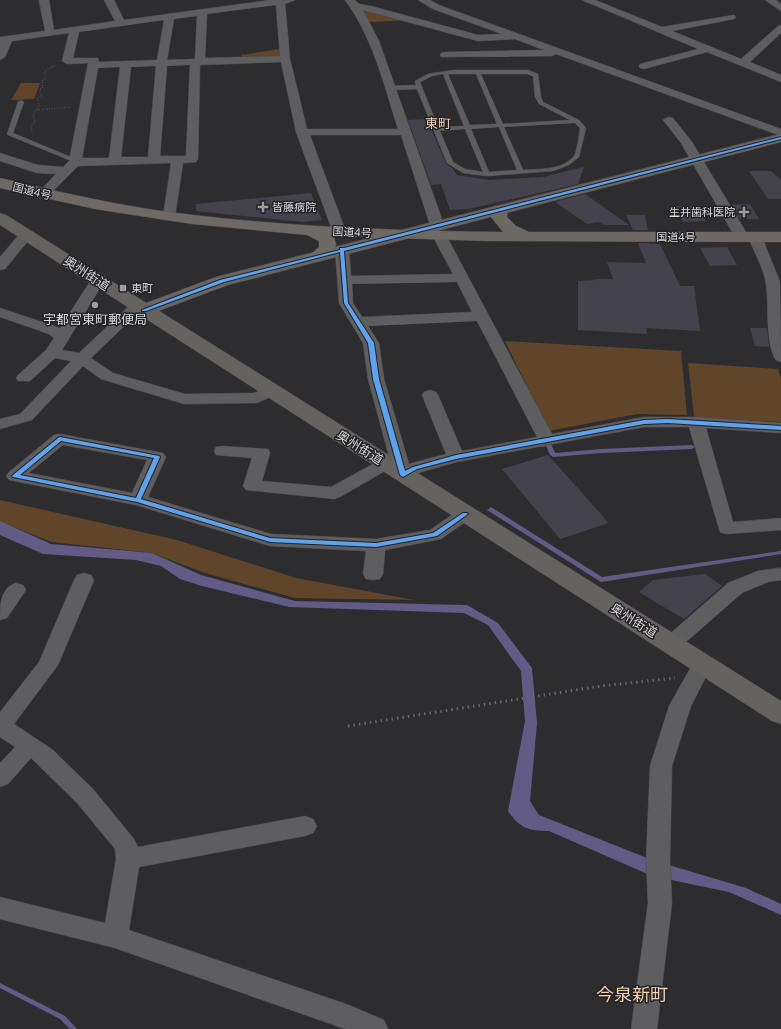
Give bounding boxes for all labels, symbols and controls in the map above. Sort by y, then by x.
district label: 東町 [425,114,451,132]
street label: 国道4号 [11,178,53,203]
place label: 皆藤病院 [272,199,316,214]
marker: 皆藤病院 [257,201,269,213]
place label: 生井歯科医院 [669,204,735,219]
marker: 生井歯科医院 [738,206,750,218]
street label: 国道4号 [332,223,372,240]
street label: 国道4号 [656,229,696,244]
street label: 奥州街道 [60,251,114,295]
place label: 東町 [131,280,153,295]
marker: 東町 [118,283,128,293]
marker: 宇都宮東町郵便局 [90,300,100,310]
place label: 宇都宮東町郵便局 [43,310,147,328]
street label: 奥州街道 [333,426,387,468]
street label: 奥州街道 [607,599,661,641]
district label: 今泉新町 [596,982,668,1006]

